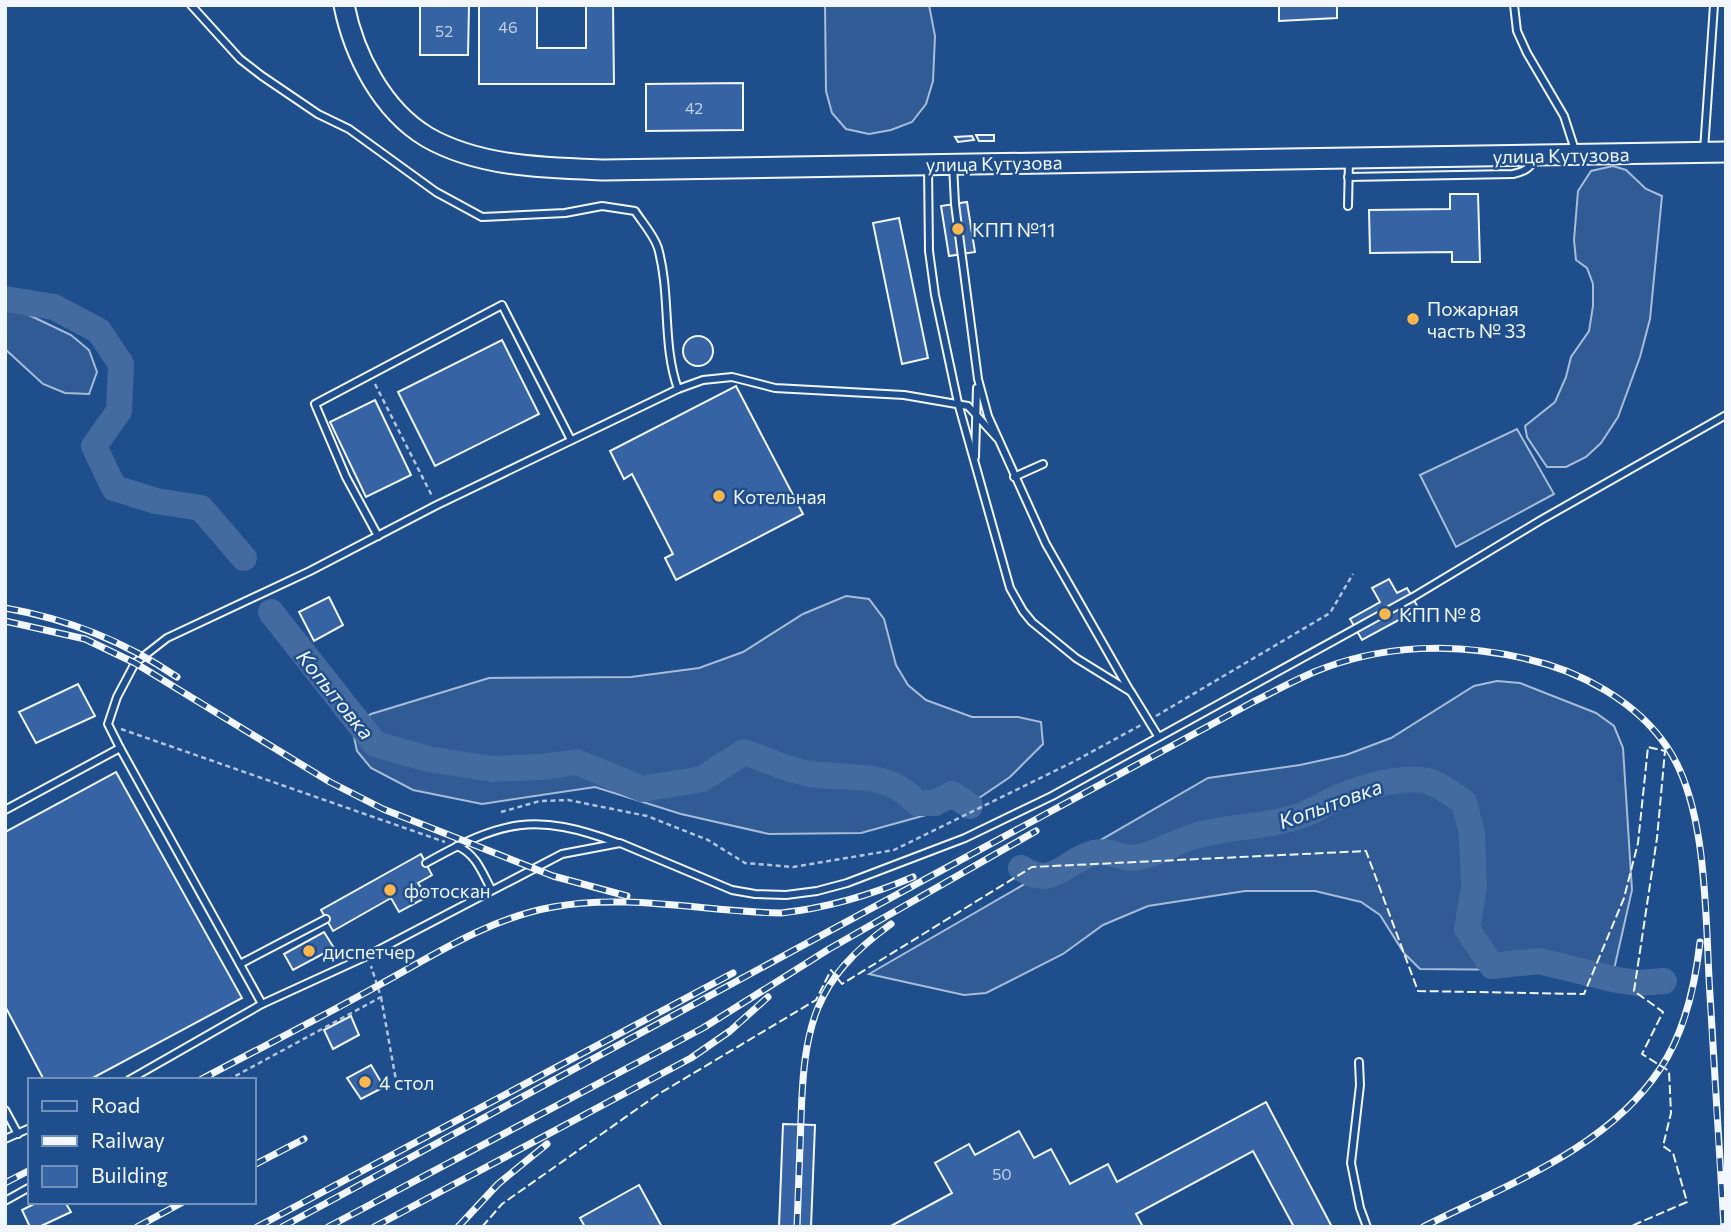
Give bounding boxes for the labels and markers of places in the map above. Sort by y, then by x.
place label: КПП №11 [972,218,1055,241]
marker: КПП №11 [950,221,966,237]
place label: Пожарная часть № 33 [1427,297,1526,342]
marker: Пожарная часть № 33 [1405,311,1421,327]
place label: Котельная [733,485,827,508]
marker: Котельная [711,488,727,504]
place label: КПП № 8 [1399,603,1481,626]
marker: КПП № 8 [1377,606,1393,622]
place label: фотоскан [404,879,491,902]
marker: фотоскан [382,882,398,898]
place label: диспетчер [323,940,415,963]
marker: диспетчер [301,943,317,959]
place label: 4 стол [379,1071,434,1094]
marker: 4 стол [357,1074,373,1090]

